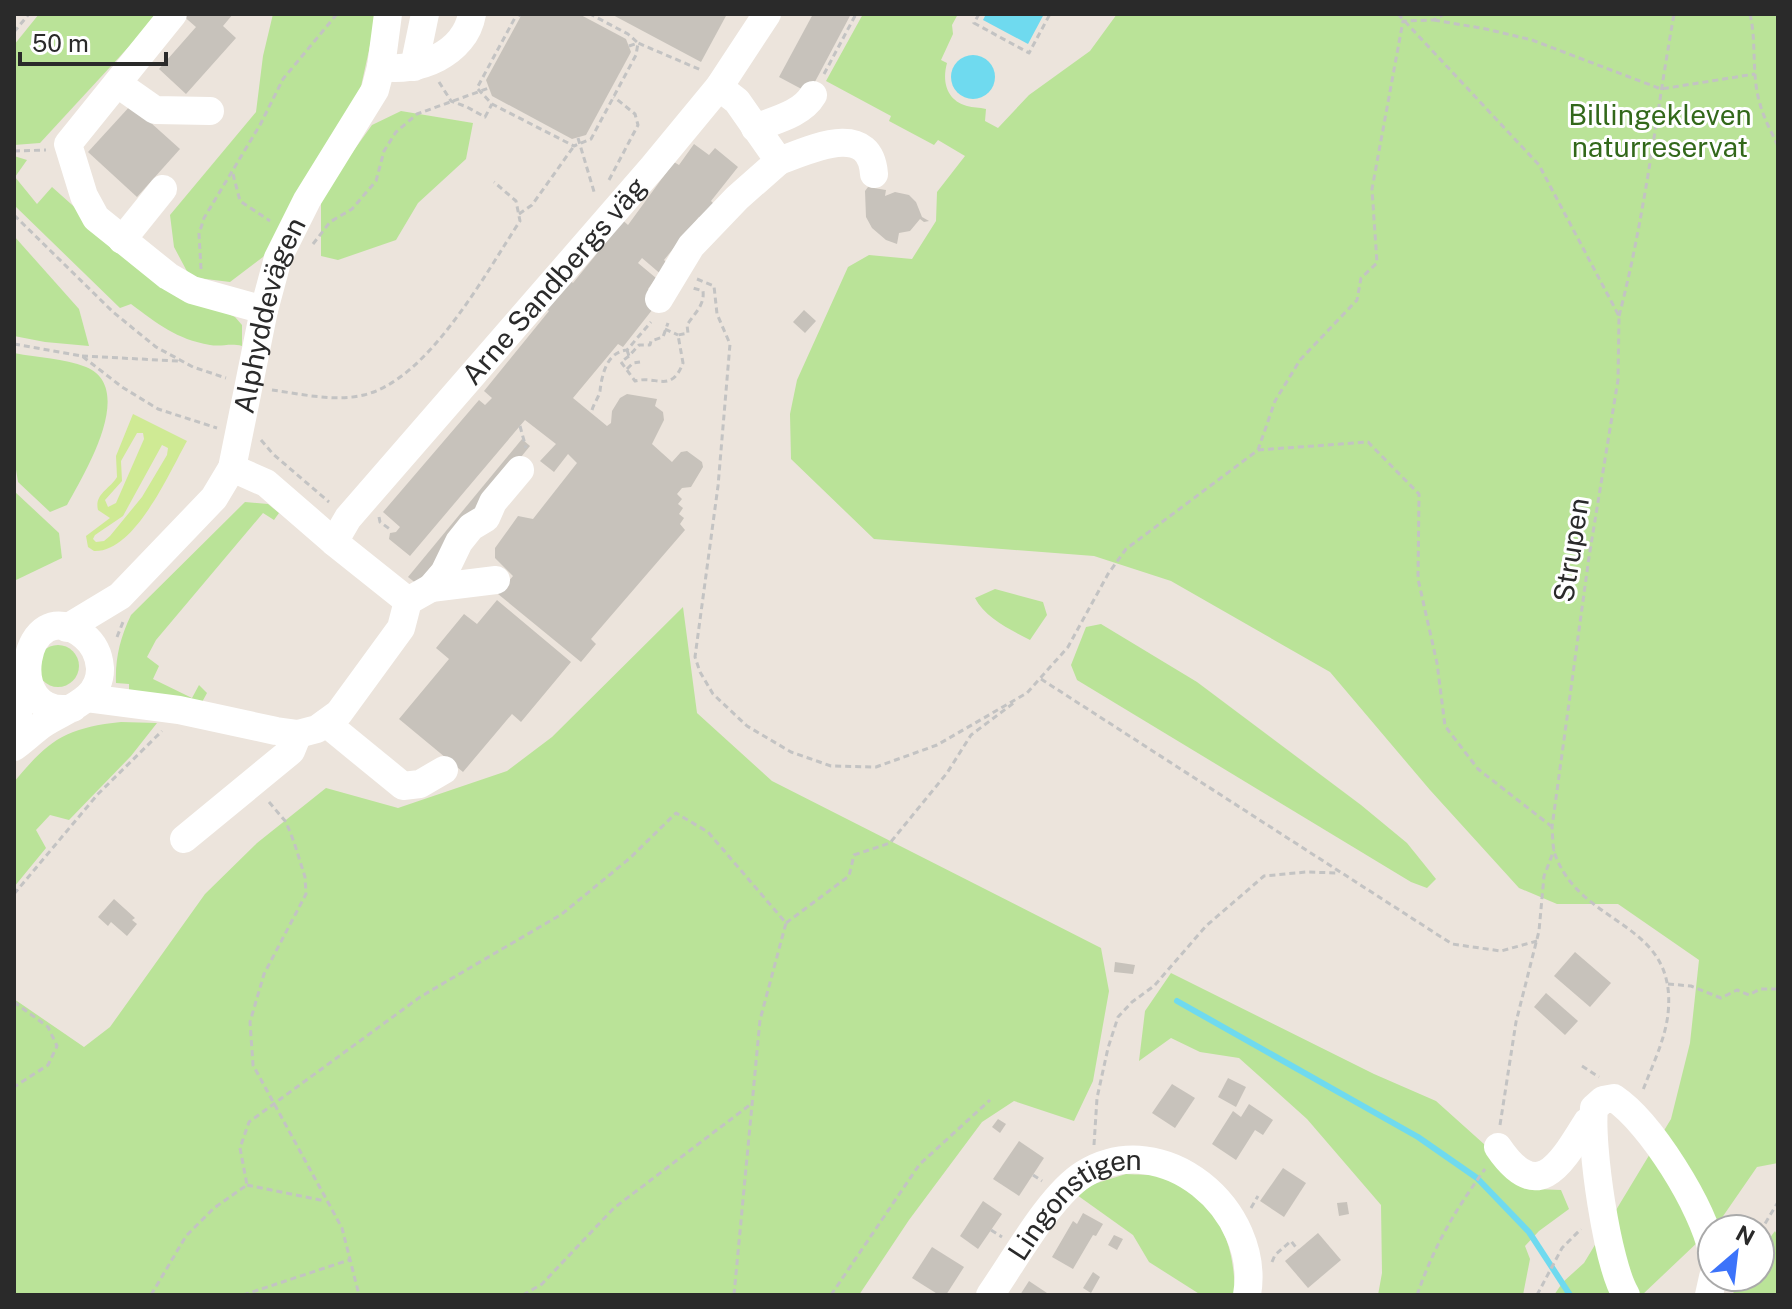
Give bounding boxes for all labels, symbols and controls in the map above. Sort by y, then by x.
scale bar [20,16,166,66]
text: 50 m [32,29,89,57]
park label: Billingekleven naturreservat [1568,98,1752,163]
street label: Arne Sandbergs väg [455,170,653,391]
street label: Alphyddevägen [226,211,312,416]
street label: Strupen [1546,495,1595,604]
street label: Lingonstigen [1001,1143,1142,1266]
north arrow [1696,1213,1776,1293]
text: N [1732,1220,1759,1251]

